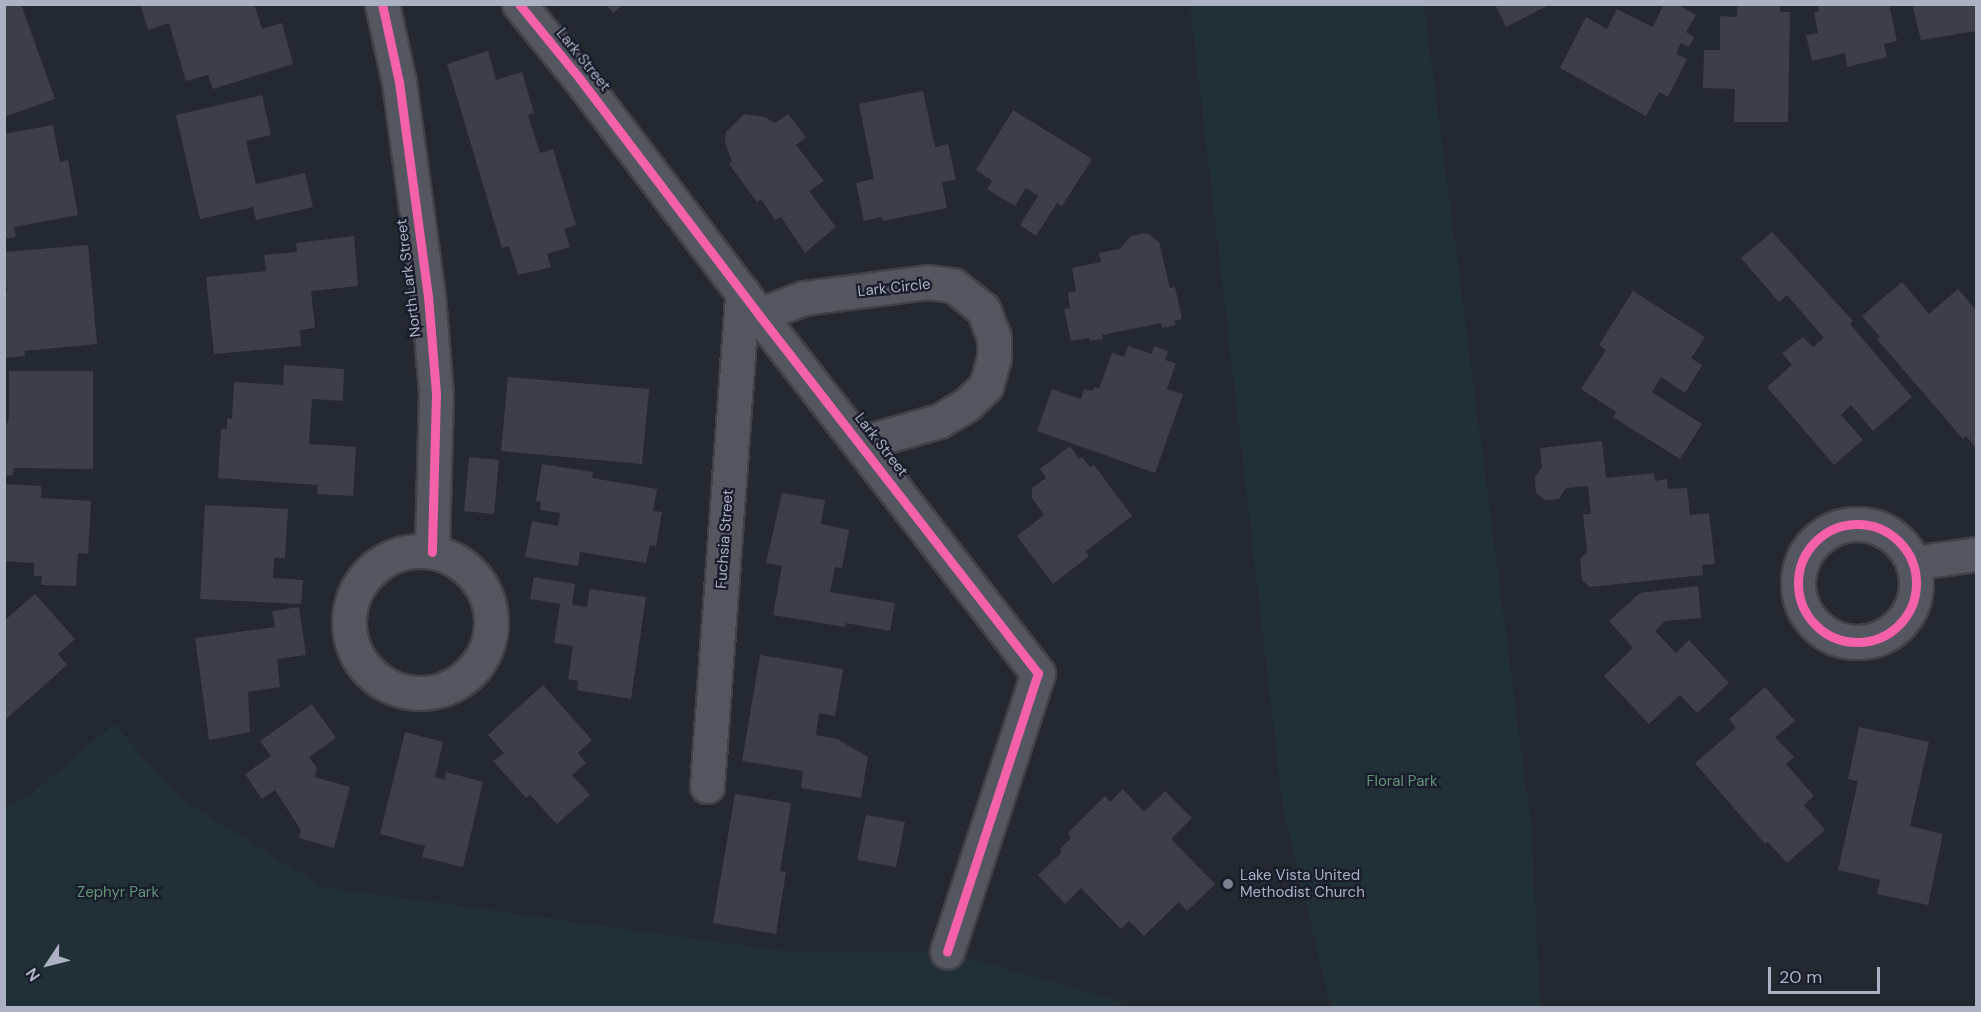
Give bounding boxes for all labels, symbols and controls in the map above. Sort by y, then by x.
street label: Lark Street [552,25,614,95]
street label: North Lark Street [393,218,425,338]
street label: Lark Circle [857,275,931,301]
street label: Lark Street [851,410,911,480]
street label: Fuchsia Street [713,489,737,589]
park label: Floral Park [1367,773,1437,791]
place label: Lake Vista United Methodist Church [1240,866,1365,901]
marker: Lake Vista United Methodist Church [1221,877,1235,891]
park label: Zephyr Park [77,884,159,902]
north arrow [18,934,78,994]
scale bar [1771,955,1884,993]
text: N [21,964,45,985]
text: 20 m [1779,965,1822,989]

